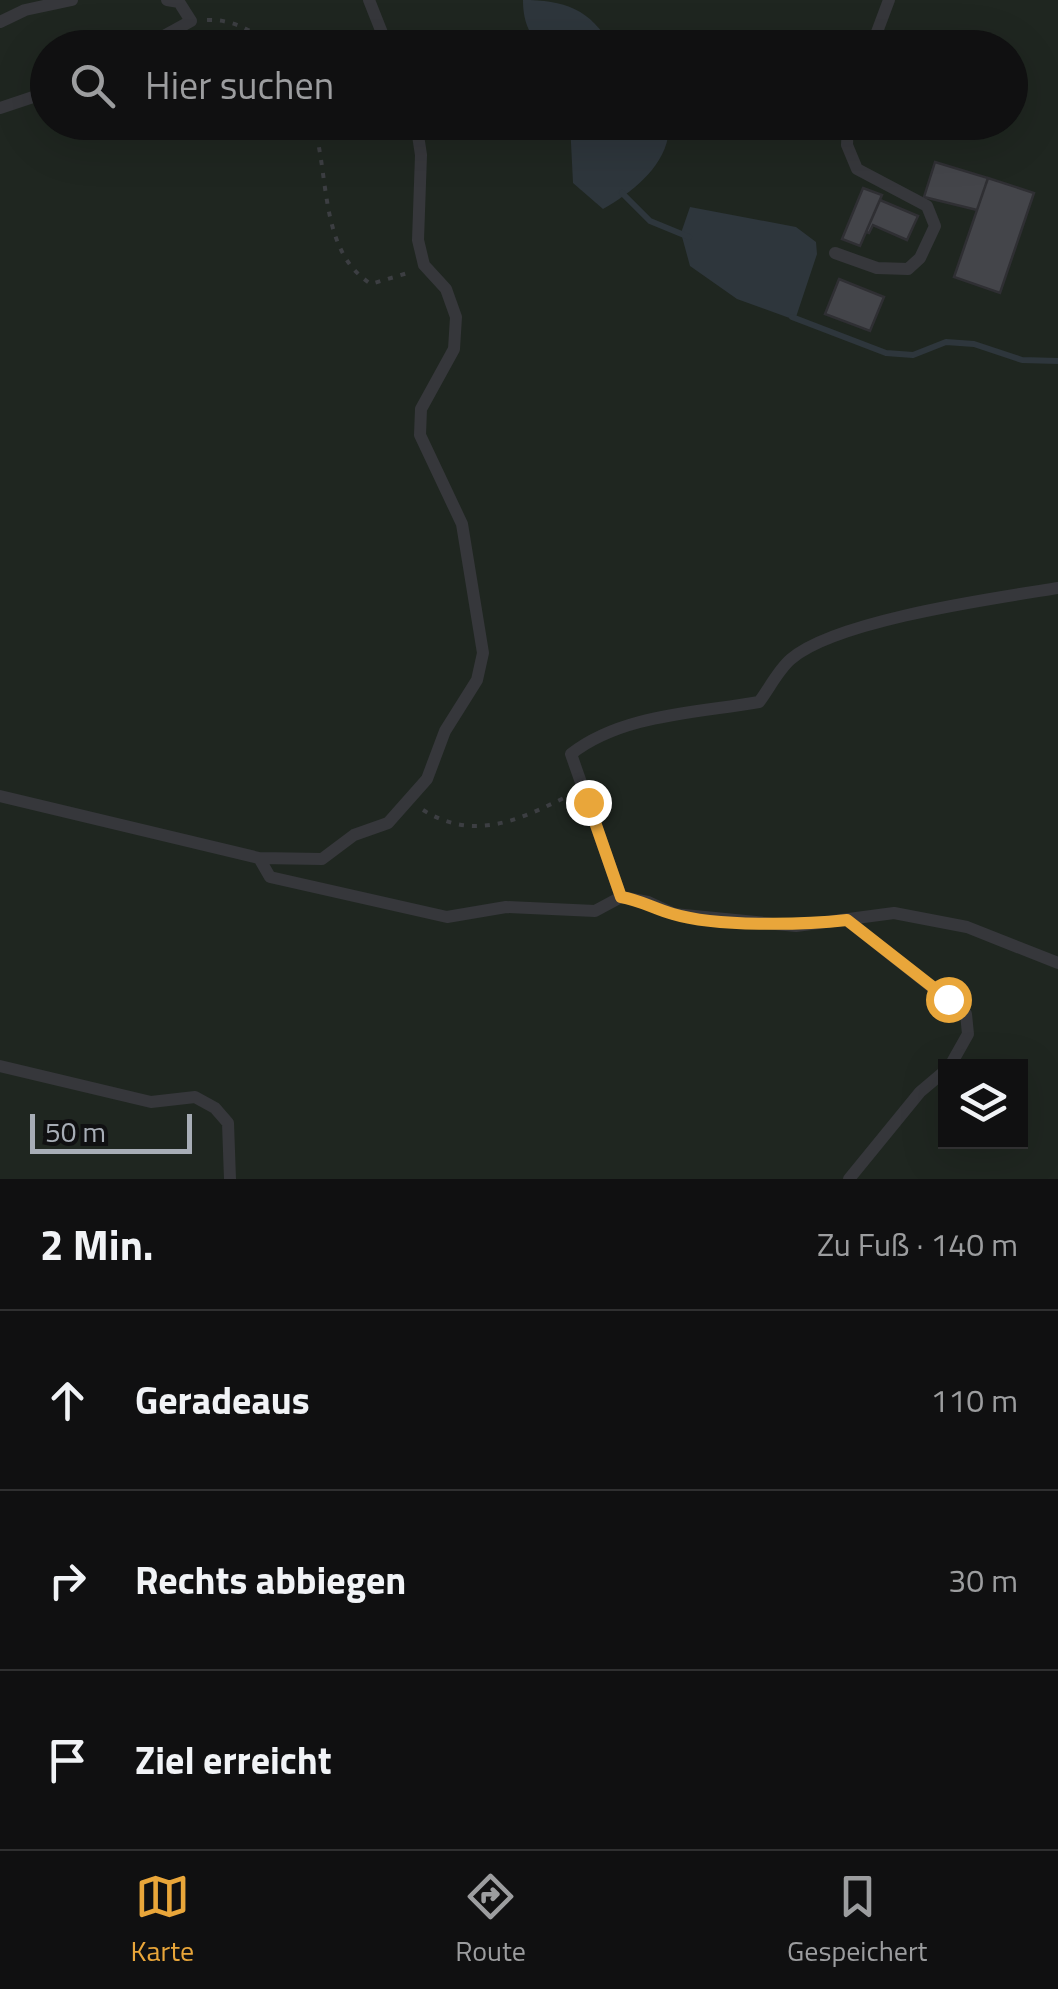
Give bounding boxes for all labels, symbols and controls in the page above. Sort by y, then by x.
search box [30,30,1028,140]
text: Hier suchen [145,56,334,114]
icon: search [65,58,120,113]
route end [566,780,612,826]
route start [926,977,972,1023]
map controls [938,1059,1028,1149]
button: layers [938,1059,1028,1149]
scale bar [30,1109,192,1154]
text: 50 m [45,1110,106,1153]
text: 2 Min. [40,1212,154,1276]
text: Zu Fuß · 140 m [817,1220,1018,1268]
text: Geradeaus [135,1371,310,1429]
icon: ahead [40,1373,95,1428]
text: 110 m [930,1376,1018,1424]
text: Rechts abbiegen [135,1551,406,1609]
icon: right [40,1553,95,1608]
text: 30 m [948,1556,1018,1604]
text: Ziel erreicht [135,1731,332,1789]
icon: arrive [40,1733,95,1788]
tab: Karte [131,1869,194,1972]
tab: Route [455,1869,526,1972]
tab: Gespeichert [787,1869,927,1972]

